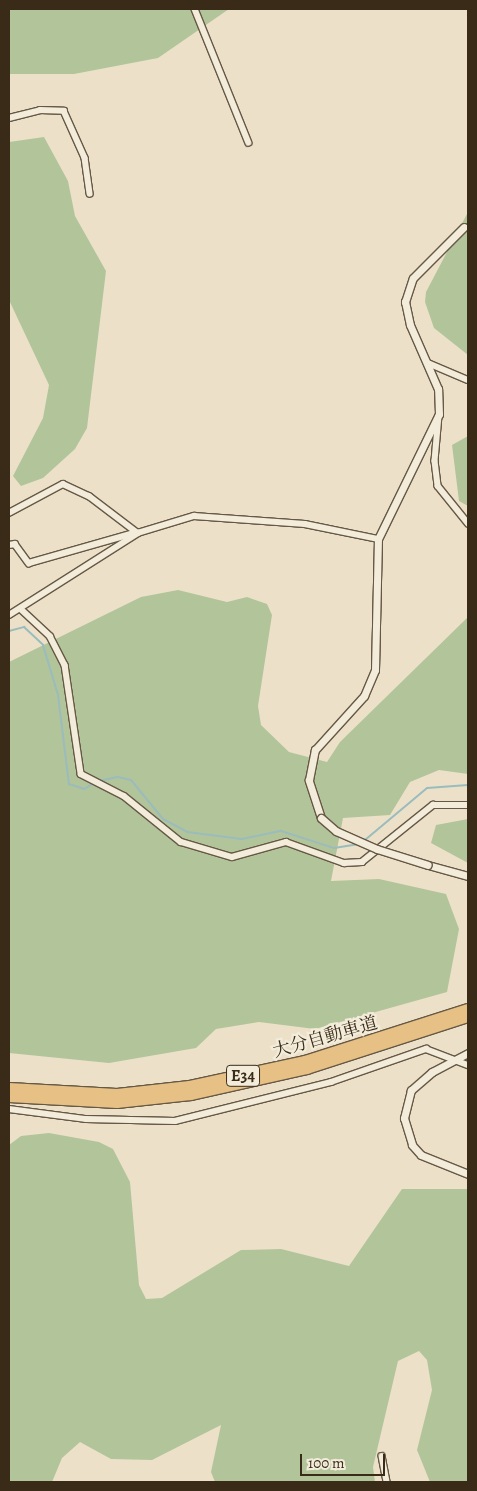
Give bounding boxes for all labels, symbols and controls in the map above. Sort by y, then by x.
street label: 大分自動車道 [270,1012,380,1062]
road number: E34 [226,1062,260,1090]
scale bar [302,1444,387,1476]
text: 100 m [308,1453,345,1473]

